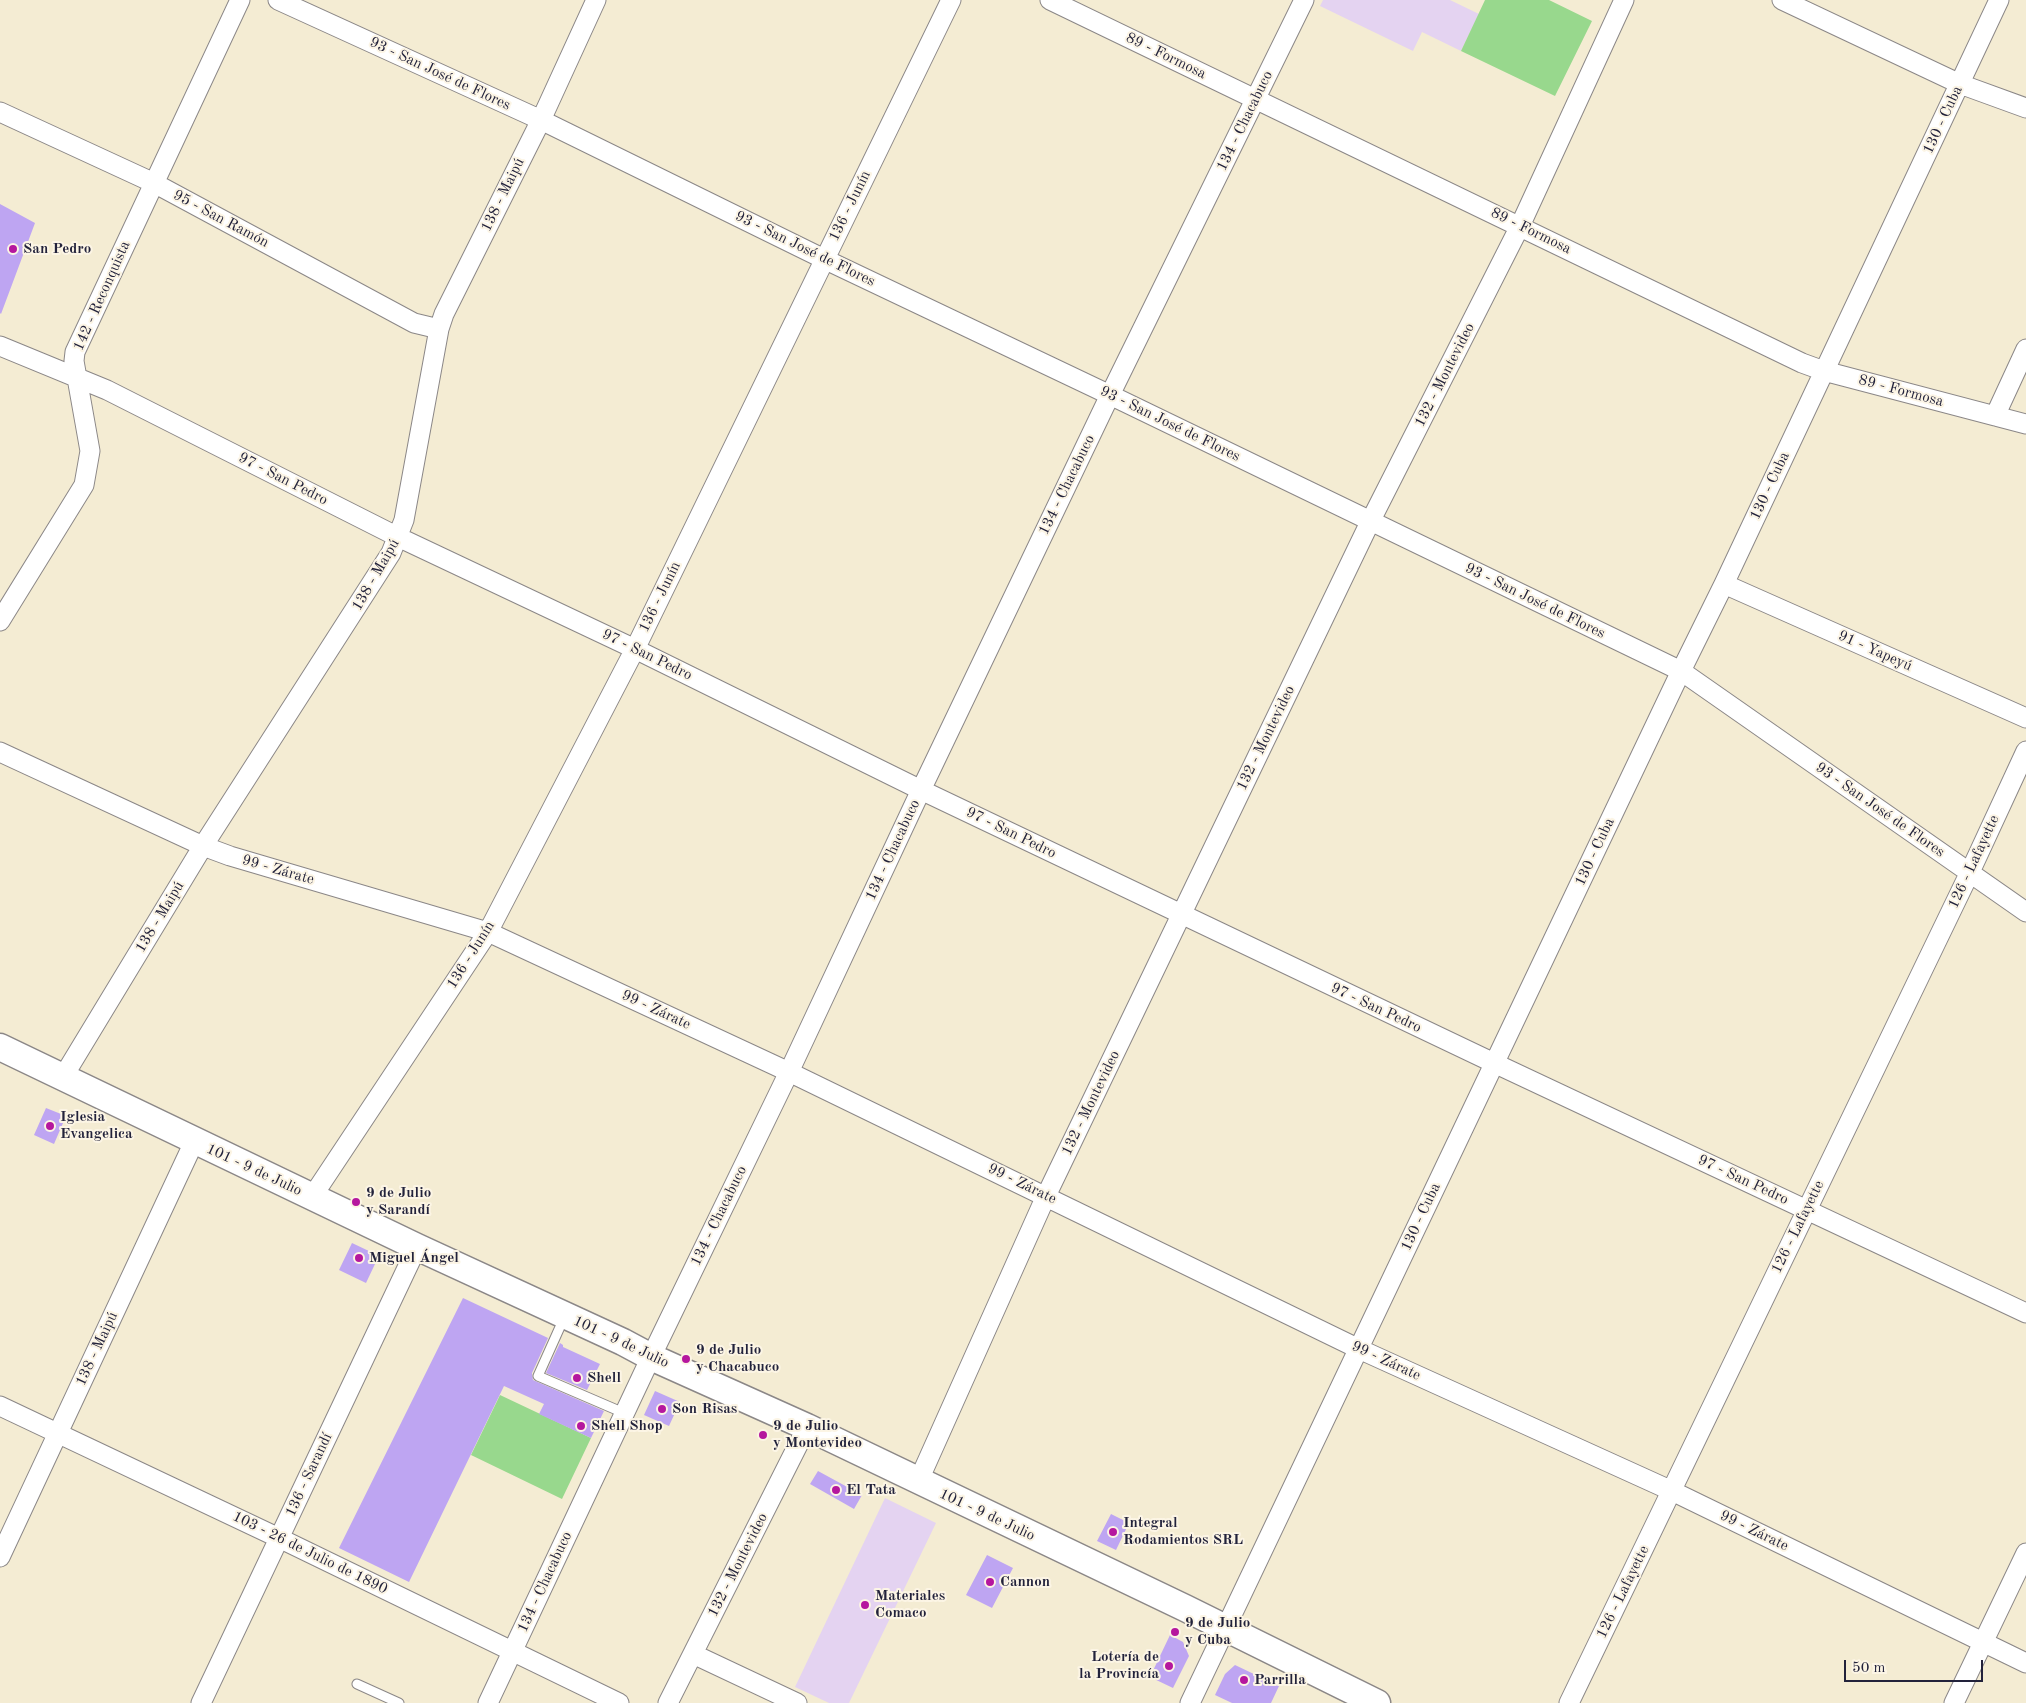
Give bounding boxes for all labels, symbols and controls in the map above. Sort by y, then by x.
street label: 89 - Formosa [1123,29,1209,83]
street label: 93 - San José de Flores [367,33,513,115]
street label: 134 - Chacabuco [1213,68,1277,174]
street label: 130 - Cuba [1919,83,1967,157]
street label: 138 - Maipú [477,155,529,235]
street label: 136 - Junín [825,168,875,244]
street label: 95 - San Ramón [170,186,272,252]
street label: 89 - Formosa [1488,204,1574,258]
street label: 93 - San José de Flores [732,207,878,291]
street label: 142 - Reconquista [70,238,134,354]
place label: San Pedro [23,240,91,258]
marker: San Pedro [7,243,19,255]
street label: 132 - Montevideo [1411,320,1479,430]
street label: 89 - Formosa [1857,371,1945,411]
street label: 93 - San José de Flores [1097,382,1243,466]
street label: 134 - Chacabuco [1035,432,1099,538]
street label: 97 - San Pedro [235,449,331,509]
street label: 130 - Cuba [1746,449,1794,523]
street label: 138 - Maipú [348,536,404,614]
street label: 136 - Junín [635,559,685,635]
street label: 93 - San José de Flores [1462,559,1608,643]
street label: 97 - San Pedro [599,625,695,685]
street label: 91 - Yapeyú [1835,627,1915,675]
street label: 132 - Montevideo [1233,683,1299,793]
street label: 93 - San José de Flores [1812,759,1948,861]
street label: 134 - Chacabuco [862,797,924,903]
street label: 97 - San Pedro [963,803,1059,863]
street label: 126 - Lafayette [1944,812,2004,912]
street label: 130 - Cuba [1571,815,1619,889]
street label: 99 - Zárate [240,851,316,889]
street label: 138 - Maipú [132,878,188,956]
street label: 136 - Junín [443,918,499,992]
street label: 97 - San Pedro [1328,979,1424,1037]
street label: 99 - Zárate [619,986,693,1034]
street label: 132 - Montevideo [1058,1048,1124,1158]
place label: Iglesia Evangelica [60,1108,133,1143]
marker: Iglesia Evangelica [44,1120,56,1132]
street label: 101 - 9 de Julio [203,1140,305,1200]
street label: 97 - San Pedro [1695,1151,1791,1209]
street label: 99 - Zárate [985,1160,1059,1208]
street label: 134 - Chacabuco [687,1163,751,1269]
street label: 126 - Lafayette [1768,1178,1828,1276]
street label: 130 - Cuba [1397,1180,1445,1254]
place label: 9 de Julio y Sarandí [366,1184,431,1219]
marker: 9 de Julio y Sarandí [350,1196,362,1208]
place label: Miguel Ángel [369,1249,459,1267]
marker: Miguel Ángel [353,1252,365,1264]
street label: 138 - Maipú [72,1309,122,1389]
street label: 101 - 9 de Julio [570,1312,672,1372]
street label: 99 - Zárate [1349,1337,1423,1385]
place label: 9 de Julio y Chacabuco [696,1341,779,1376]
marker: 9 de Julio y Chacabuco [680,1353,692,1365]
place label: Shell [587,1369,621,1387]
marker: Shell [571,1372,583,1384]
place label: Son Risas [672,1400,737,1418]
marker: Son Risas [656,1403,668,1415]
place label: Shell Shop [591,1417,663,1435]
place label: 9 de Julio y Montevideo [773,1417,862,1452]
marker: Shell Shop [575,1420,587,1432]
marker: 9 de Julio y Montevideo [757,1429,769,1441]
street label: 136 - Sarandí [282,1430,336,1520]
place label: El Tata [846,1481,896,1499]
marker: El Tata [830,1484,842,1496]
street label: 101 - 9 de Julio [936,1485,1038,1545]
street label: 99 - Zárate [1717,1507,1791,1555]
street label: 103 - 26 de Julio de 1890 [230,1508,390,1598]
street label: 132 - Montevideo [704,1510,772,1620]
place label: Integral Rodamientos SRL [1123,1514,1243,1549]
marker: Integral Rodamientos SRL [1107,1526,1119,1538]
street label: 134 - Chacabuco [514,1529,576,1635]
street label: 126 - Lafayette [1593,1543,1653,1641]
place label: Cannon [1000,1573,1050,1591]
marker: Cannon [984,1576,996,1588]
place label: Materiales Comaco [875,1587,945,1622]
marker: Materiales Comaco [859,1599,871,1611]
place label: 9 de Julio y Cuba [1185,1614,1250,1649]
marker: 9 de Julio y Cuba [1169,1626,1181,1638]
place label: Lotería de la Provincía [1079,1648,1159,1683]
scale bar [1846,1650,1985,1682]
marker: Lotería de la Provincía [1163,1660,1175,1672]
text: 50 m [1852,1661,1886,1676]
place label: Parrilla [1254,1671,1306,1689]
marker: Parrilla [1238,1674,1250,1686]

